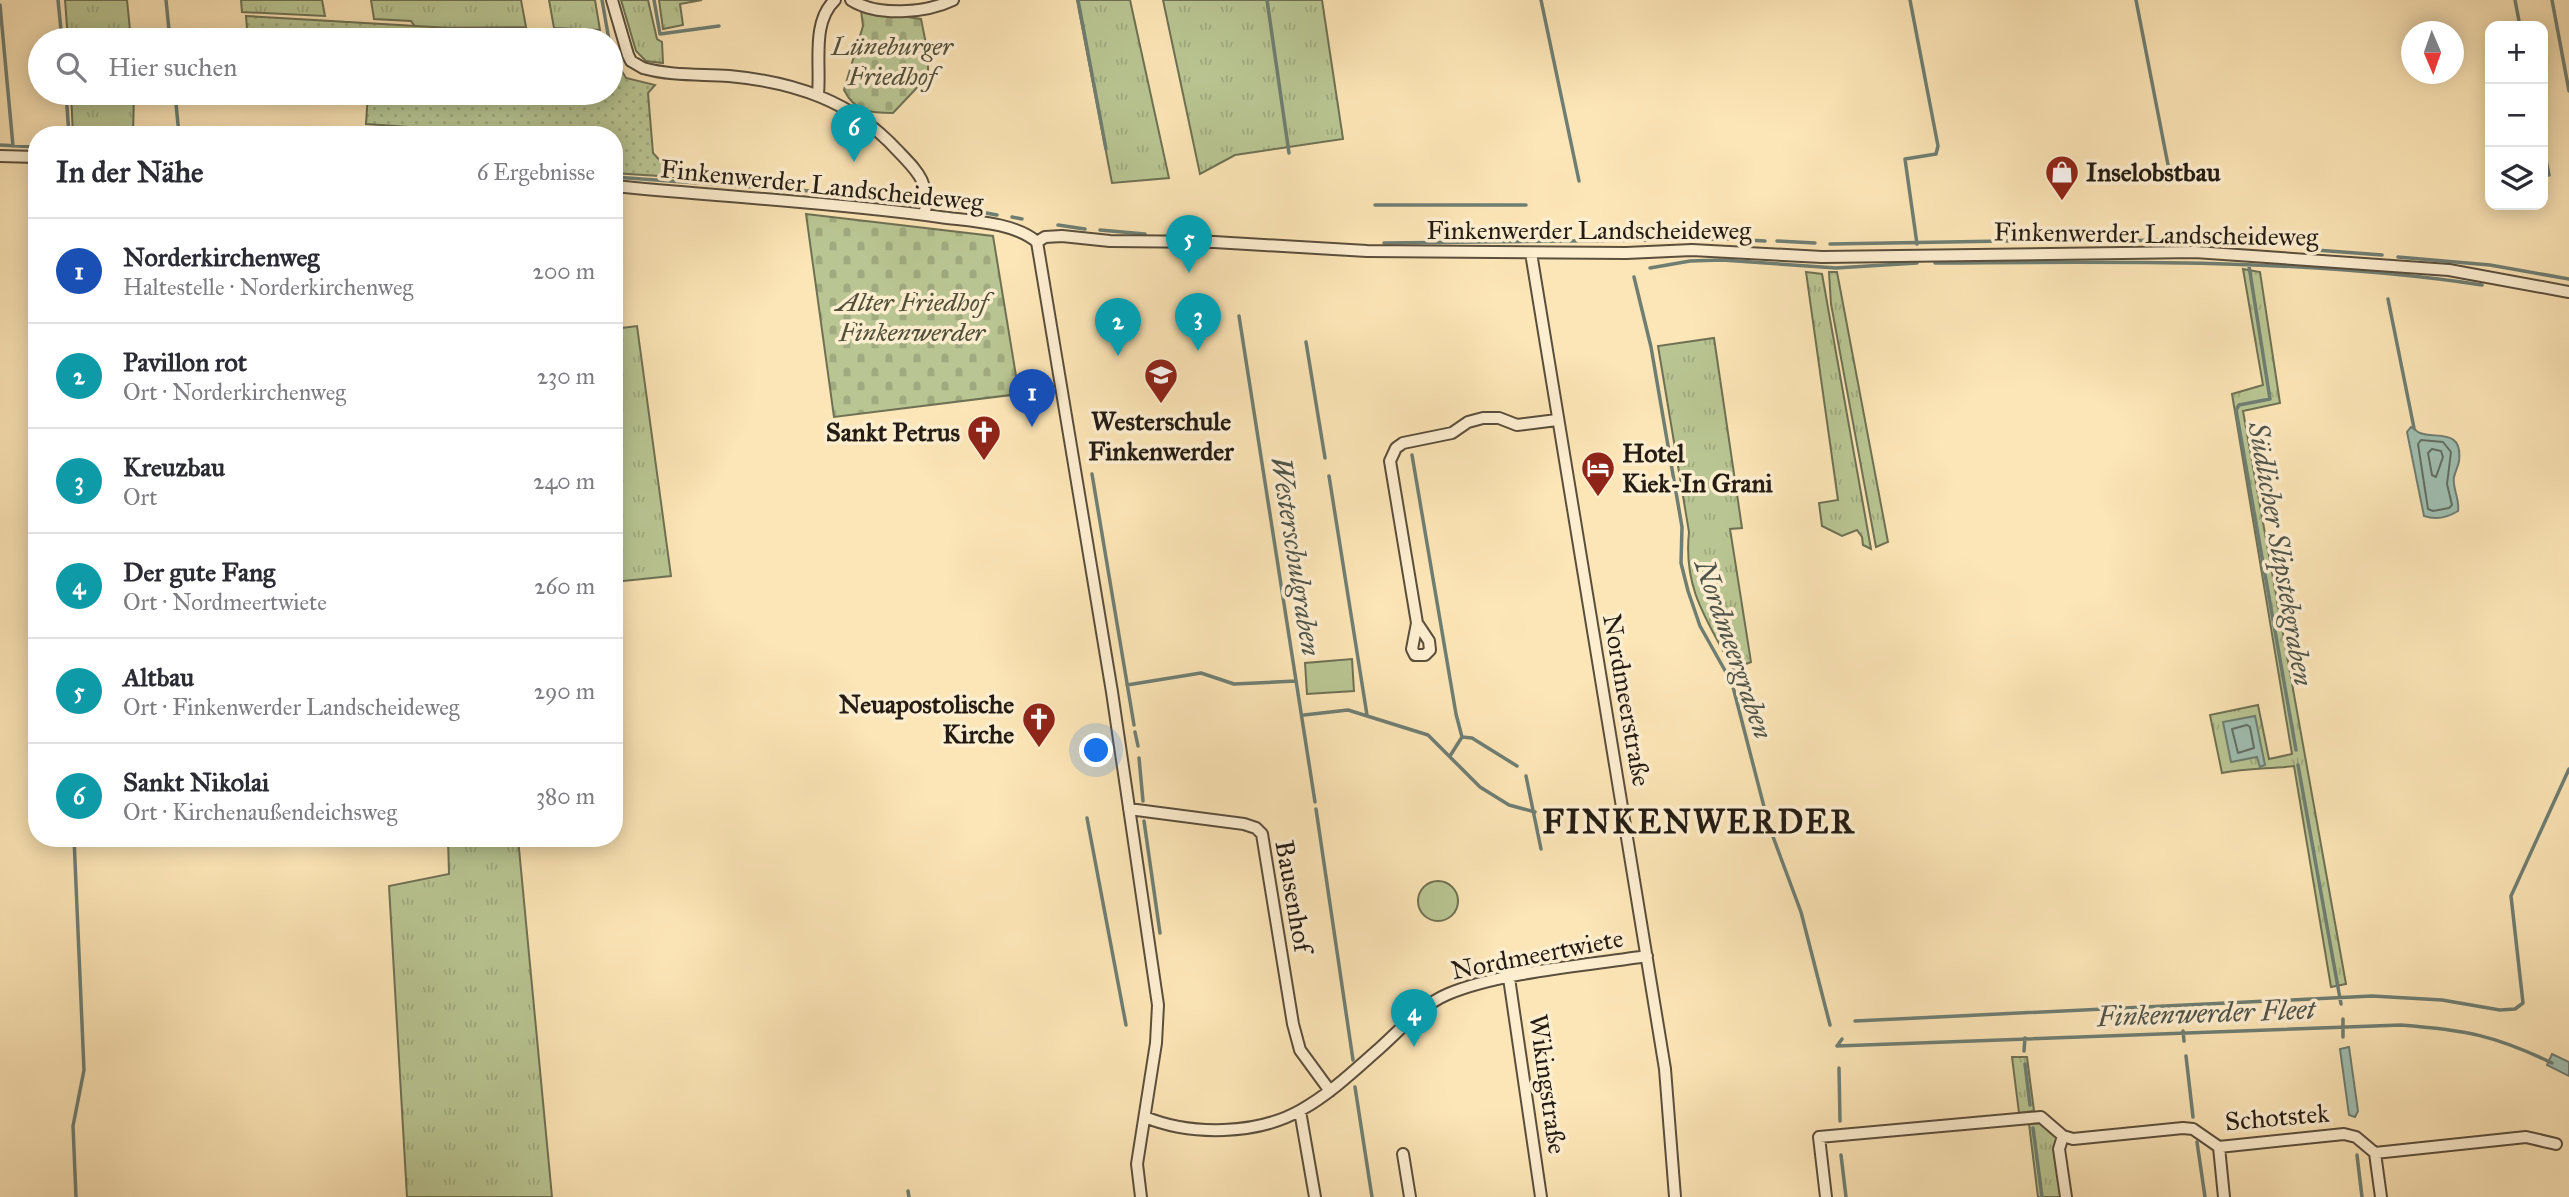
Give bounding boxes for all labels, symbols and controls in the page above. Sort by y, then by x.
north arrow [2401,21,2464,84]
map controls [2485,21,2548,210]
button: + [2485,21,2548,84]
search box [28,28,623,105]
park label: Lüneburger Friedhof [830,30,954,92]
icon: search [52,48,90,86]
text: Hier suchen [108,51,237,83]
button: − [2485,84,2548,147]
pin: 6 [831,104,877,162]
button: layers [2485,147,2548,210]
street label: Finkenwerder Landscheideweg [659,152,986,218]
shop icon: Inselobstbau [2043,153,2081,202]
text: In der Nähe [56,154,204,190]
place label: Inselobstbau [2086,156,2221,188]
text: 6 Ergebnisse [477,158,595,186]
street label: Finkenwerder Landscheideweg [1427,214,1752,246]
pin: 5 [1166,215,1212,273]
street label: Finkenwerder Landscheideweg [1993,215,2320,253]
text: Norderkirchenweg [123,241,319,273]
text: 1 [74,257,84,285]
text: 200 m [533,257,595,285]
text: Haltestelle · Norderkirchenweg [123,273,413,301]
park label: Alter Friedhof Finkenwerder [833,286,994,348]
pin: 3 [1175,293,1221,351]
pin: 2 [1095,298,1141,356]
text: Pavillon rot [123,346,247,378]
school or university icon: Westerschule Finkenwerder [1142,356,1180,405]
text: 2 [73,362,85,390]
text: 230 m [537,362,595,390]
pin: 1 [1009,369,1055,427]
text: Ort · Norderkirchenweg [123,378,346,406]
place label: Westerschule Finkenwerder [1088,405,1235,467]
church icon: Sankt Petrus [965,413,1003,462]
place label: Sankt Petrus [826,416,961,448]
water label: Südlicher Slipstekgraben [2240,418,2322,689]
place label: Hotel Kiek-In Grani [1622,437,1774,499]
hotel icon: Hotel Kiek-In Grani [1579,449,1617,498]
text: Kreuzbau [123,451,225,483]
water label: Westerschulgraben [1263,454,1329,658]
text: 3 [74,467,84,495]
text: 240 m [533,467,595,495]
text: Ort [123,483,157,511]
water label: Nordmeergraben [1686,553,1781,744]
text: Der gute Fang [123,556,275,588]
text: 4 [73,572,85,600]
text: 260 m [534,572,595,600]
text: Ort · Nordmeertwiete [123,588,327,616]
street label: Nordmeerstraße [1596,611,1658,789]
text: Altbau [123,661,194,693]
text: 5 [74,677,84,705]
text: 290 m [534,677,595,705]
place label: Neuapostolische Kirche [839,688,1014,750]
text: Ort · Finkenwerder Landscheideweg [123,693,460,721]
church icon: Neuapostolische Kirche [1020,700,1058,749]
your location [1079,733,1113,767]
text: Sankt Nikolai [123,766,269,798]
text: 6 [73,782,85,810]
text: 380 m [536,782,595,810]
text: Ort · Kirchenaußendeichsweg [123,798,397,826]
district label: FINKENWERDER [1542,802,1856,842]
street label: Bausenhof [1268,838,1320,958]
street label: Nordmeertwiete [1448,922,1626,986]
pin: 4 [1391,989,1437,1047]
water label: Finkenwerder Fleet [2095,992,2318,1034]
street label: Wikingstraße [1522,1012,1574,1156]
street label: Schotstek [2224,1096,2331,1137]

